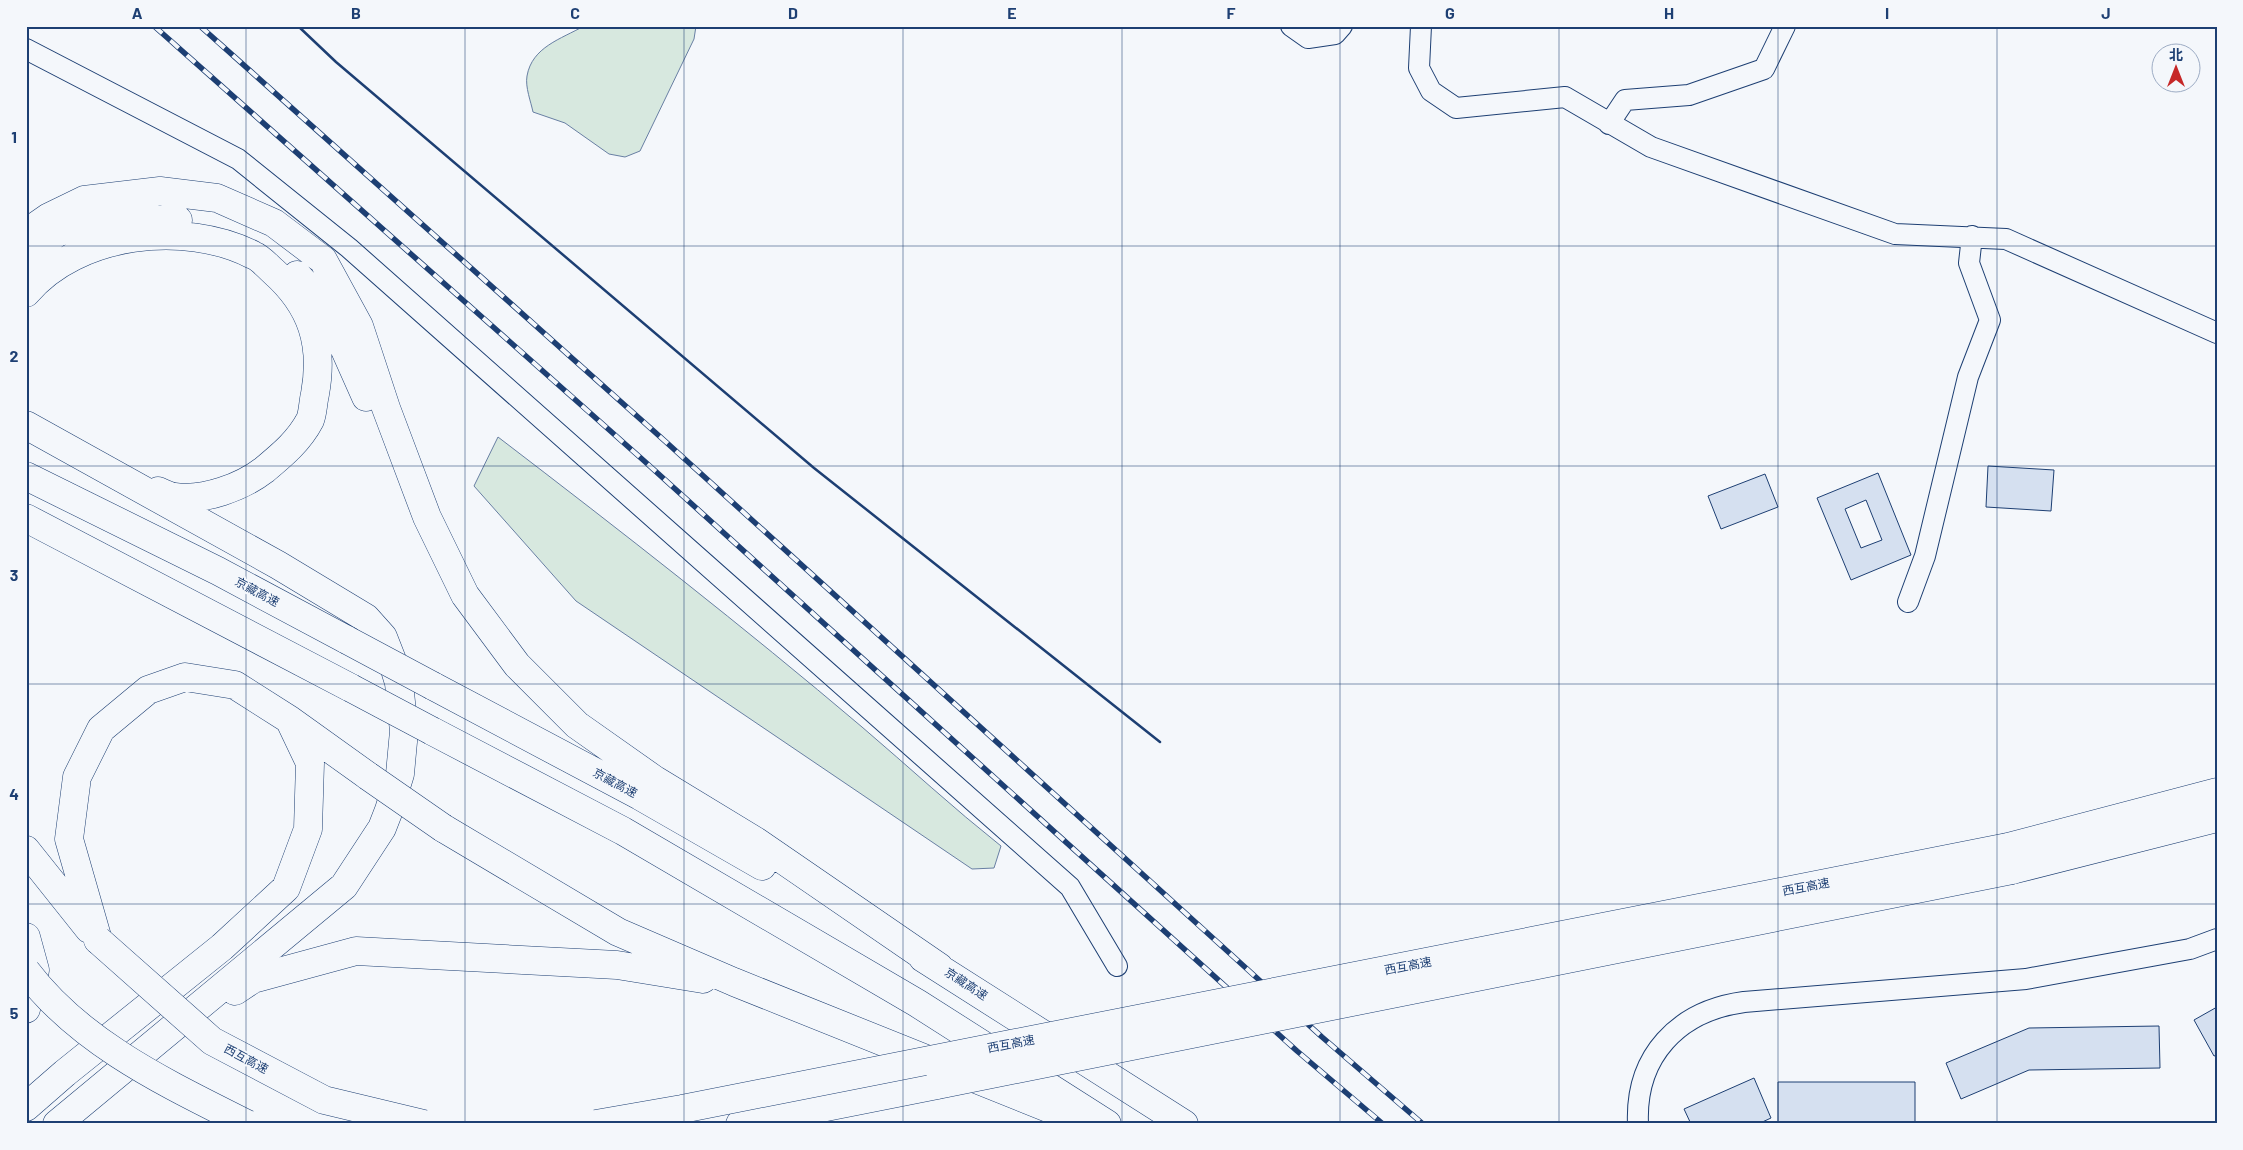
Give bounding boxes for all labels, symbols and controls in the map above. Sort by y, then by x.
text: A [132,3,143,22]
text: B [351,3,361,22]
text: C [570,3,580,22]
text: D [788,3,798,22]
text: E [1007,3,1017,22]
text: F [1227,3,1236,22]
text: G [1445,3,1455,22]
text: H [1664,3,1674,22]
text: I [1885,3,1889,22]
text: J [2101,3,2111,22]
north arrow [2150,42,2200,92]
text: 北 [2169,46,2183,63]
text: 1 [11,127,17,146]
text: 2 [10,346,19,365]
text: 3 [10,565,18,584]
street label: 京藏高速 [233,574,282,609]
street label: 京藏高速 [591,765,640,800]
text: 4 [9,784,19,803]
street label: 西互高速 [1781,875,1831,897]
street label: 西互高速 [1383,954,1433,976]
street label: 京藏高速 [943,964,990,1002]
text: 5 [10,1003,19,1022]
street label: 西互高速 [986,1032,1036,1054]
street label: 西互高速 [222,1041,271,1076]

